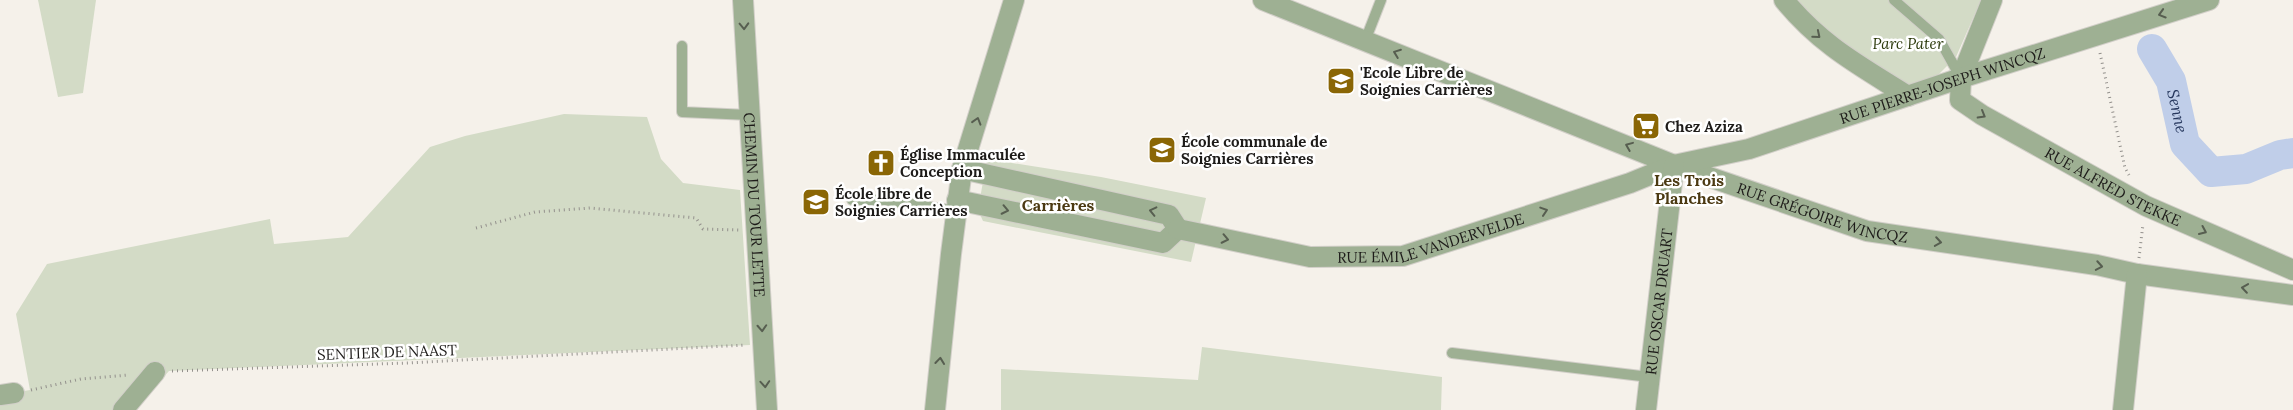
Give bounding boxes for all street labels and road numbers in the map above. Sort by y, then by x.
street label: RUE PIERRE-JOSEPH WINCQZ [1837,43,2047,128]
street label: CHEMIN DU TOUR LETTE [740,112,770,297]
street label: RUE ALFRED STEKKE [2042,142,2184,230]
street label: RUE GRÉGOIRE WINCQZ [1735,178,1909,246]
street label: RUE ÉMILE VANDERVELDE [1337,208,1526,266]
street label: RUE OSCAR DRUART [1641,227,1676,376]
street label: SENTIER DE NAAST [317,340,458,364]

